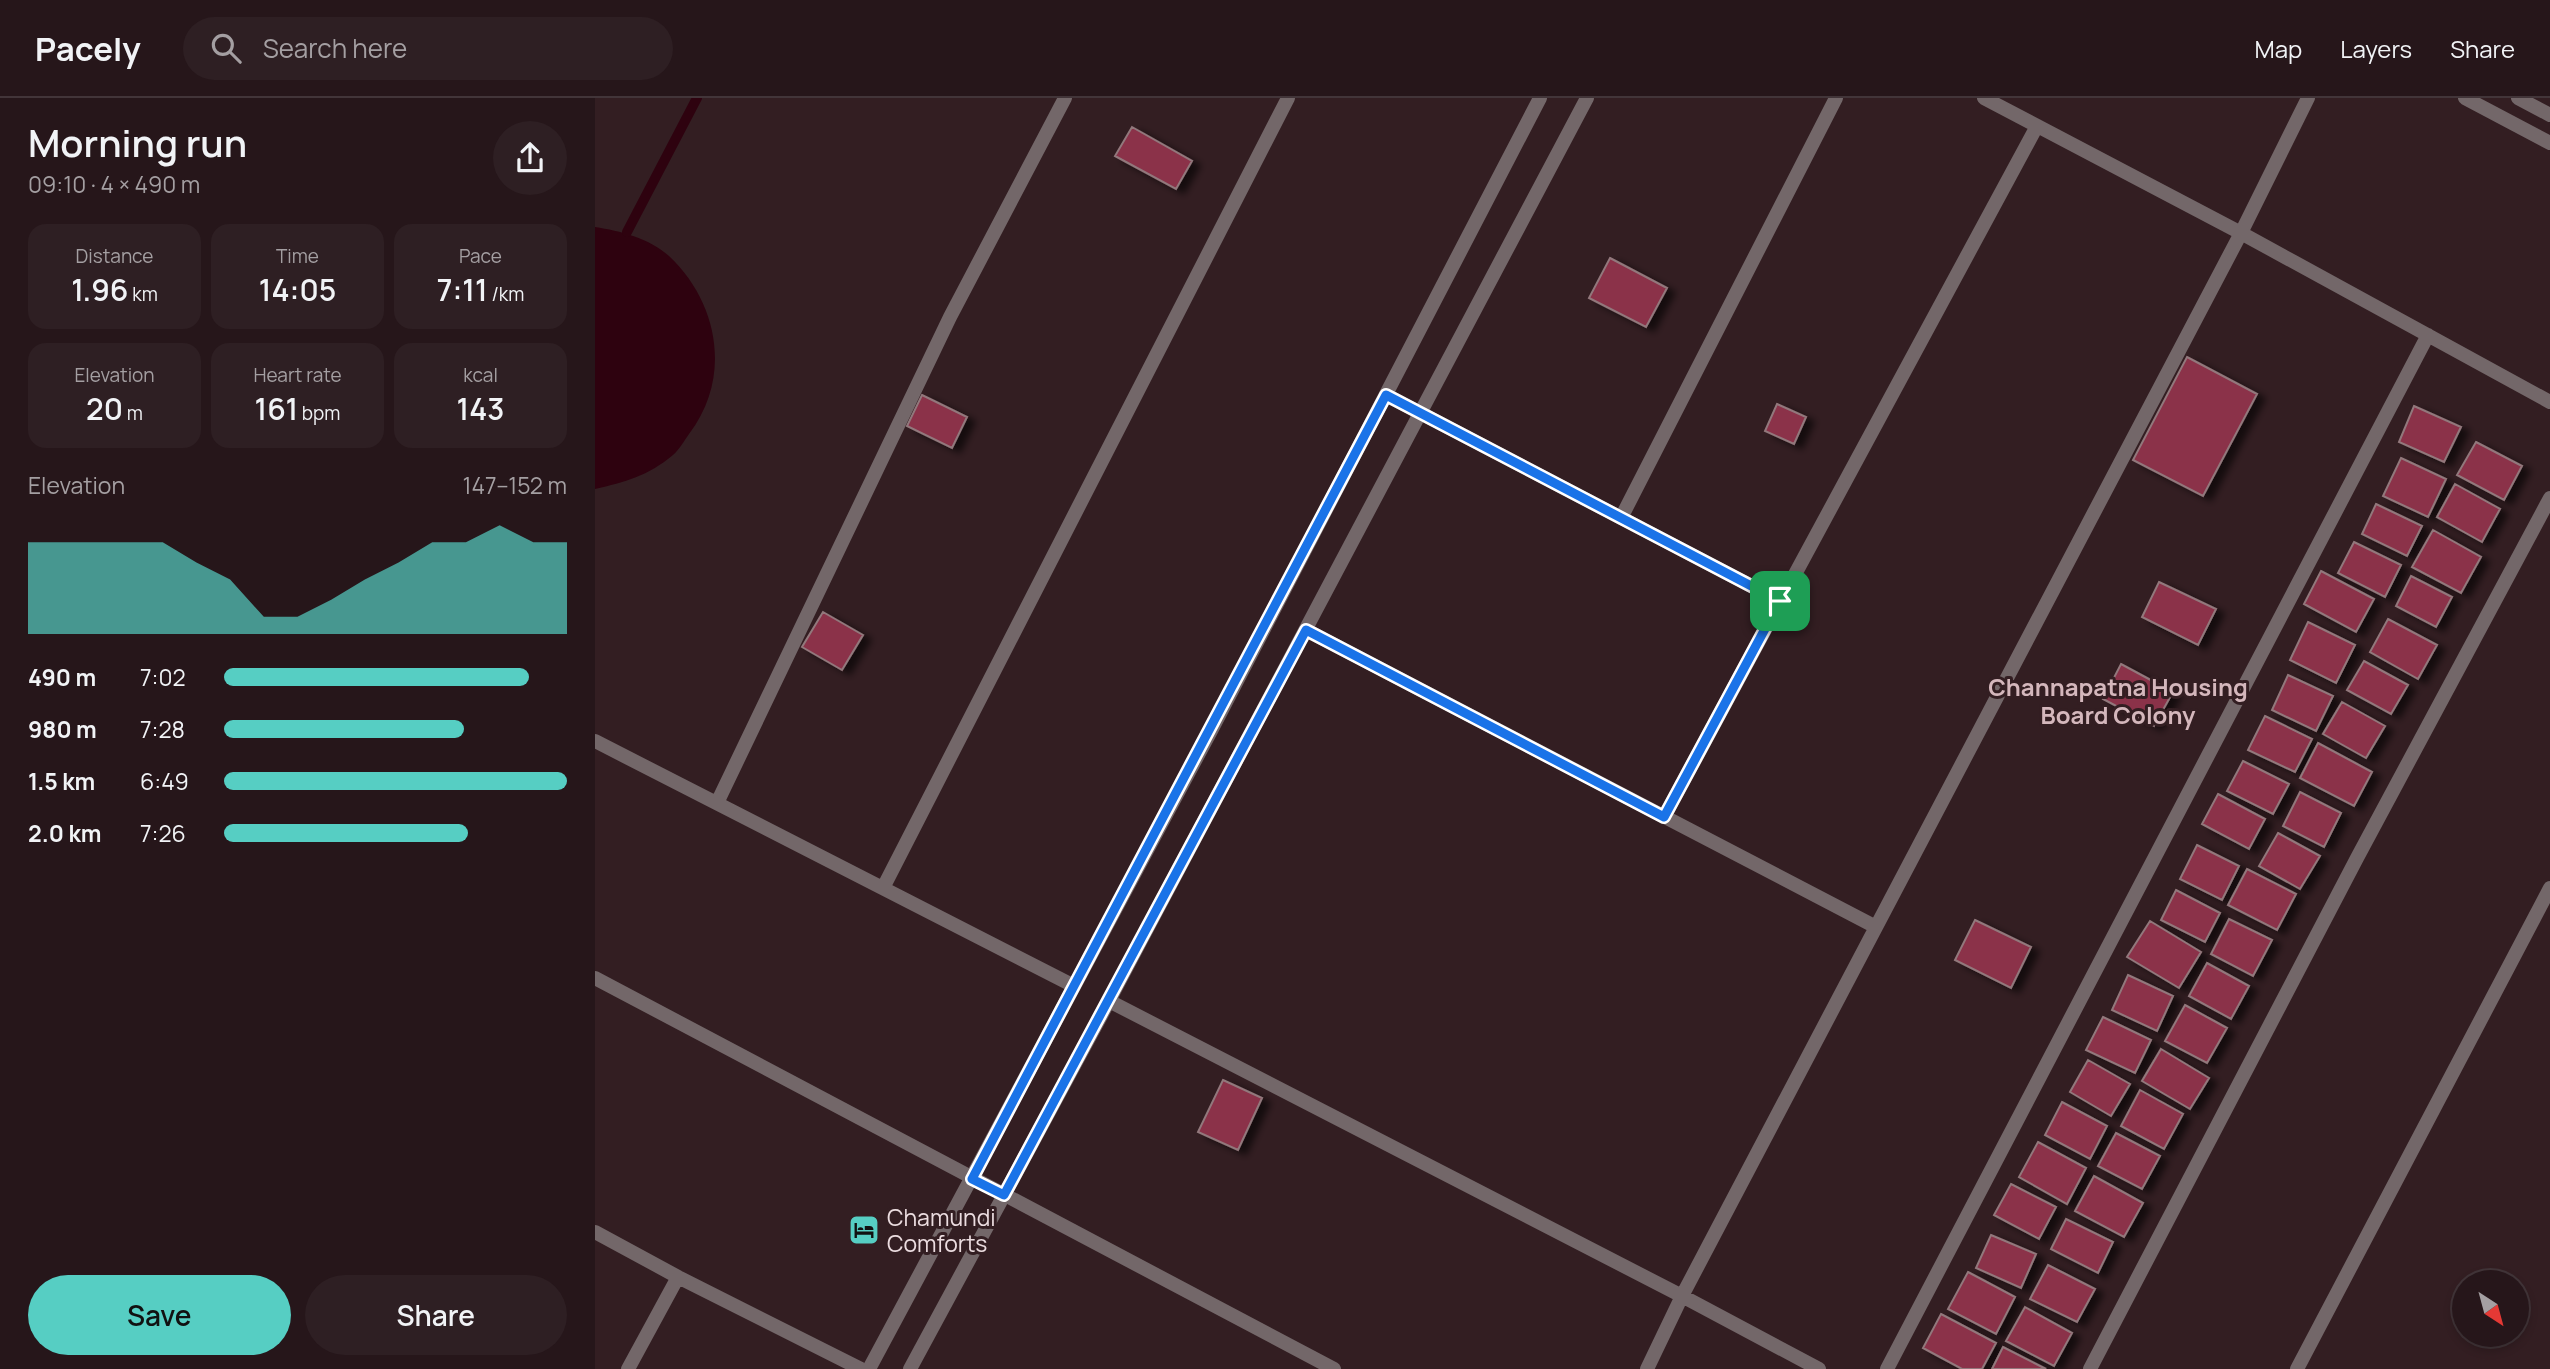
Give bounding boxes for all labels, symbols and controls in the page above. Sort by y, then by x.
search box [183,17,673,80]
text: Pacely [35,26,141,71]
icon: search [207,29,245,67]
text: Search here [263,30,407,66]
text: Map [2255,32,2302,65]
text: Layers [2340,32,2412,65]
text: Share [2450,32,2515,65]
text: Morning run [28,116,247,168]
button: share [493,121,567,195]
text: 09:10 · 4 × 490 m [28,168,200,200]
text: Distance [76,243,153,269]
text: Time [276,243,319,269]
text: Pace [459,243,502,269]
text: 1.96 [71,269,129,310]
text: 14:05 [259,269,336,310]
text: 7:11 [437,269,488,310]
text: km [129,281,158,307]
text: /km [488,281,524,307]
text: Elevation [74,362,155,388]
text: Heart rate [253,362,342,388]
text: kcal [463,362,498,388]
text: 20 [86,388,123,429]
text: 161 [255,388,298,429]
text: 143 [457,388,504,429]
text: m [123,400,143,426]
text: bpm [298,400,340,426]
text: Elevation [28,469,125,501]
text: 147–152 m [462,469,567,501]
pin [1750,571,1810,631]
icon: arrive [1761,582,1799,620]
text: 490 m [28,661,96,693]
text: 7:02 [140,661,186,693]
district label: Channapatna Housing Board Colony [1988,670,2248,731]
text: 980 m [28,713,97,745]
text: 7:28 [140,713,185,745]
text: 1.5 km [28,765,95,797]
text: 6:49 [140,765,189,797]
text: 2.0 km [28,817,101,849]
text: 7:26 [140,817,186,849]
place label: Chamundi Comforts [887,1201,996,1259]
hotel icon: Chamundi Comforts [847,1213,881,1247]
north arrow [2452,1270,2529,1348]
map controls [2452,1270,2529,1347]
button: Save [28,1275,291,1355]
button: Share [305,1275,567,1355]

